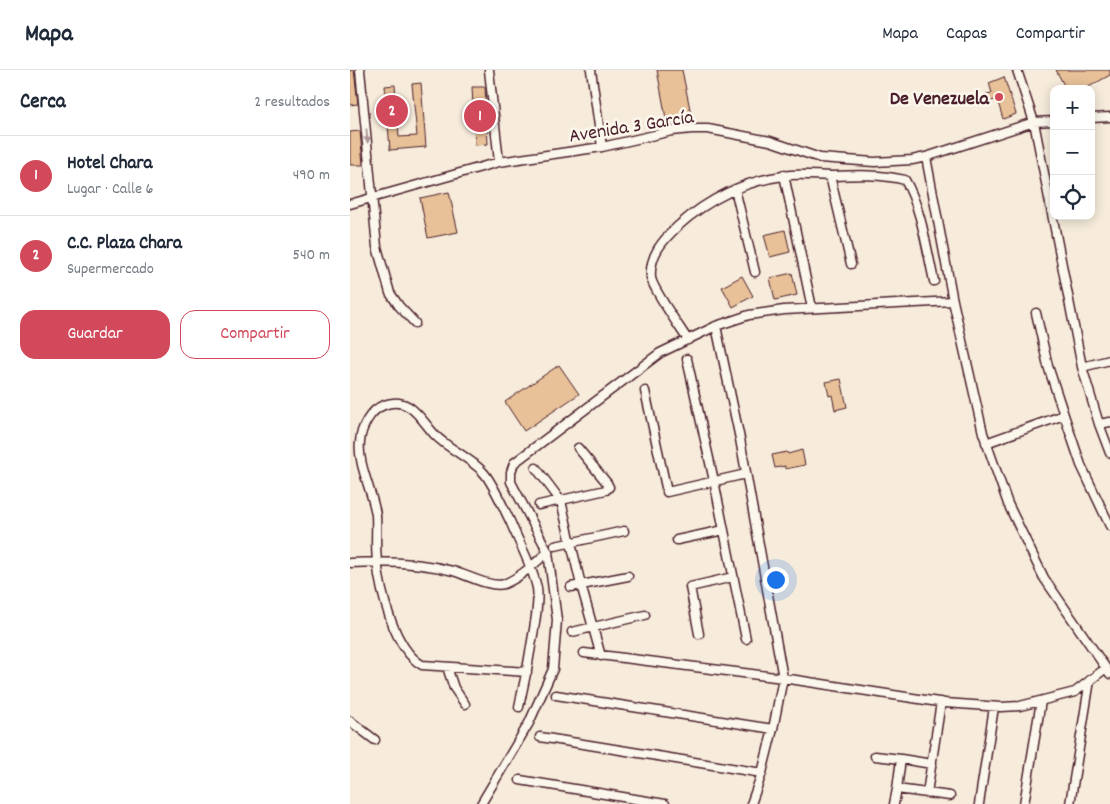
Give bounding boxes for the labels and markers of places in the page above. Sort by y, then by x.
place label: De Venezuela [890,86,990,114]
marker: De Venezuela [993,91,1005,103]
pin: 2 [376,92,408,130]
pin: 1 [464,97,496,135]

